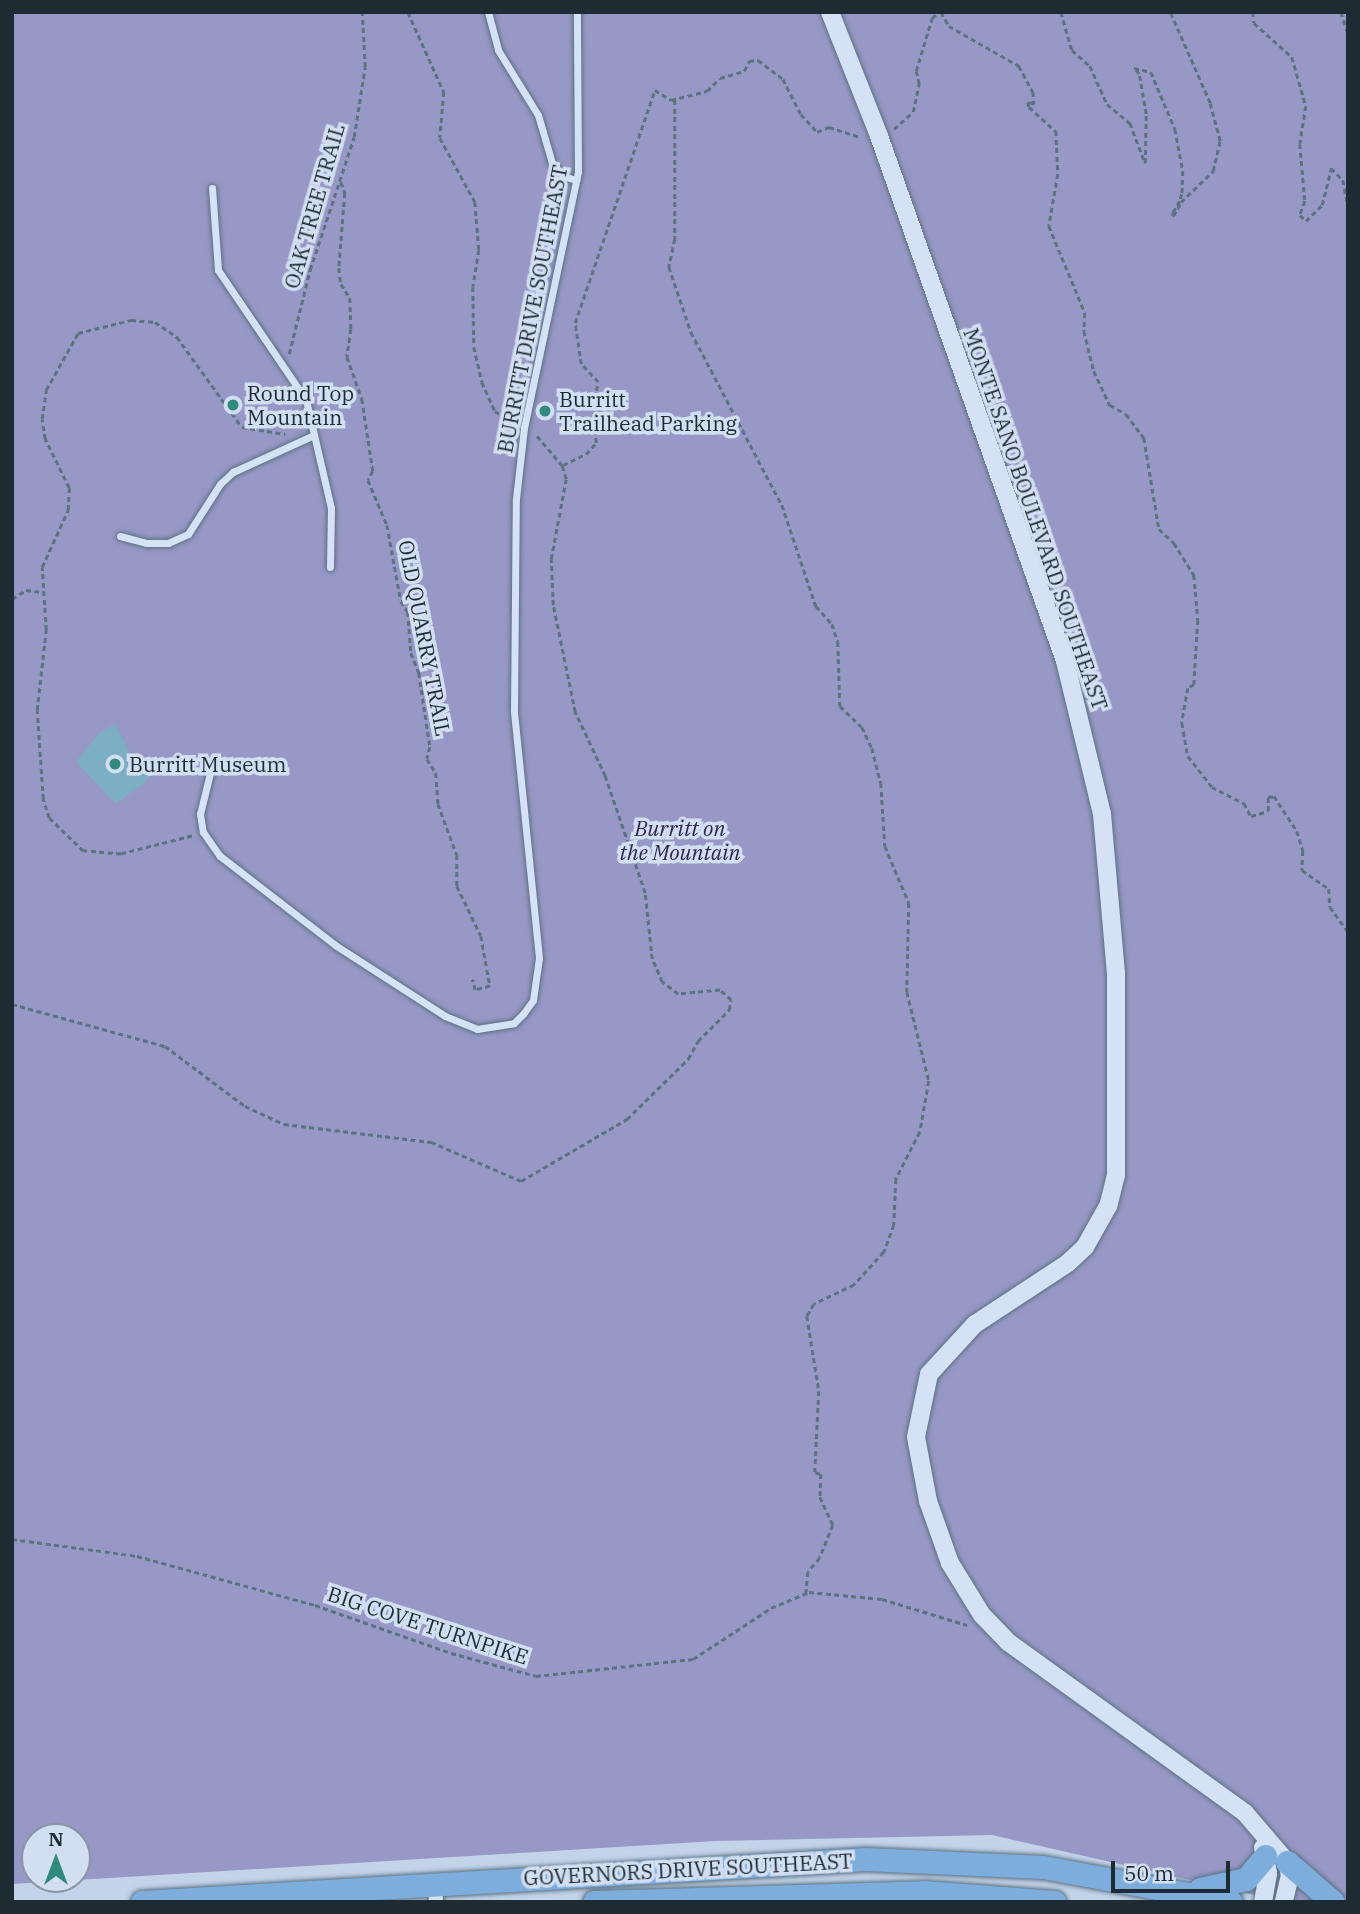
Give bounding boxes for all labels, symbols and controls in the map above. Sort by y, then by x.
street label: OAK TREE TRAIL [278,121,350,291]
street label: BURRITT DRIVE SOUTHEAST [492,163,572,455]
street label: MONTE SANO BOULEVARD SOUTHEAST [959,325,1113,713]
place label: Round Top Mountain [247,380,354,430]
place label: Burritt Trailhead Parking [559,386,737,436]
marker: Round Top Mountain [225,397,241,413]
marker: Burritt Trailhead Parking [537,403,553,419]
street label: OLD QUARRY TRAIL [394,538,456,738]
place label: Burritt Museum [129,751,286,777]
marker: Burritt Museum [107,756,123,772]
park label: Burritt on the Mountain [620,815,740,865]
street label: BIG COVE TURNPIKE [324,1581,532,1669]
north arrow [21,1823,91,1893]
text: N [48,1827,64,1851]
street label: GOVERNORS DRIVE SOUTHEAST [523,1848,853,1890]
scale bar [1115,1848,1234,1892]
text: 50 m [1124,1859,1174,1887]

